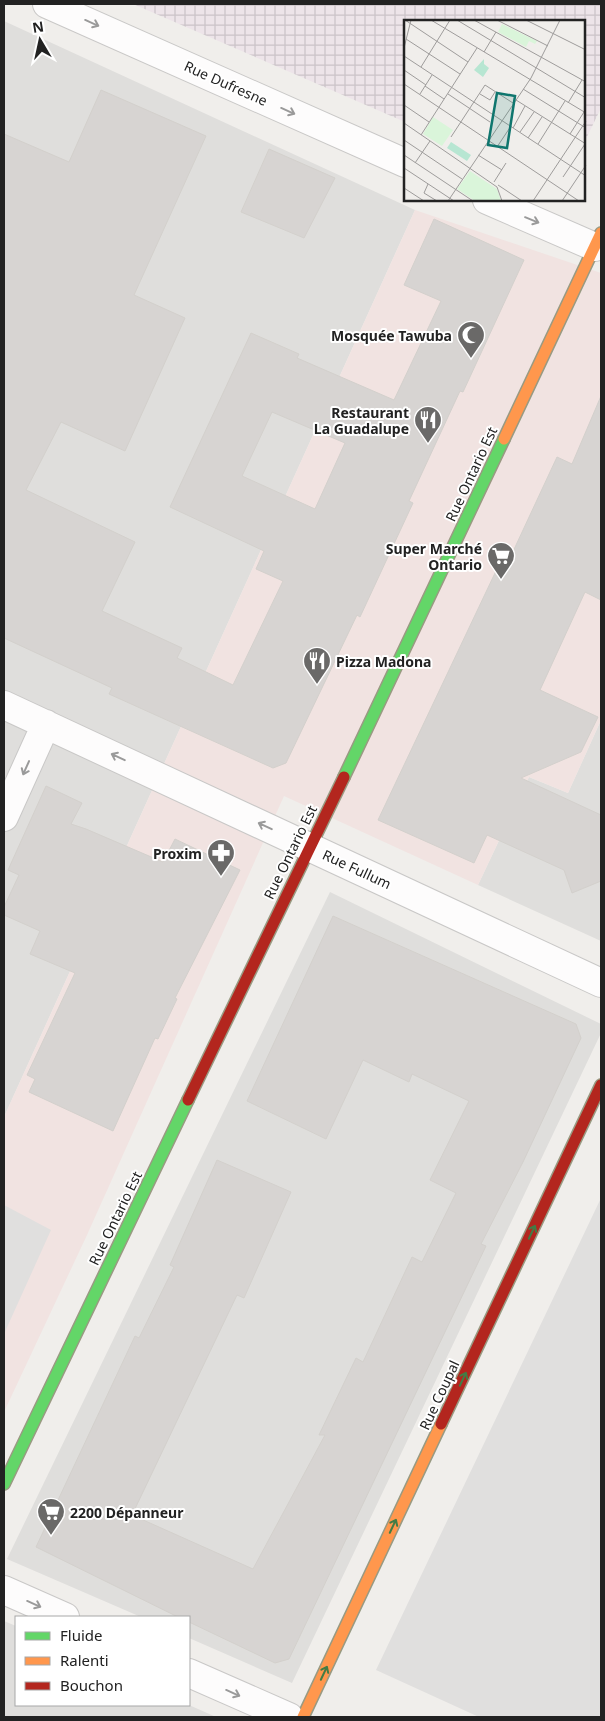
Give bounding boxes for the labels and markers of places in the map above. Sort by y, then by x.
mosque icon: Mosquée Tawuba [456,320,486,359]
place label: Mosquée Tawuba [331,326,452,345]
place label: Restaurant La Guadalupe [314,403,409,438]
restaurant icon: Restaurant La Guadalupe [413,405,443,444]
place label: Super Marché Ontario [386,539,482,574]
supermarket icon: Super Marché Ontario [486,541,516,580]
restaurant icon: Pizza Madona [302,646,332,685]
place label: Pizza Madona [336,652,431,671]
pharmacy icon: Proxim [206,838,236,877]
place label: Proxim [153,844,202,863]
supermarket icon: 2200 Dépanneur [36,1497,66,1536]
place label: 2200 Dépanneur [70,1503,184,1522]

